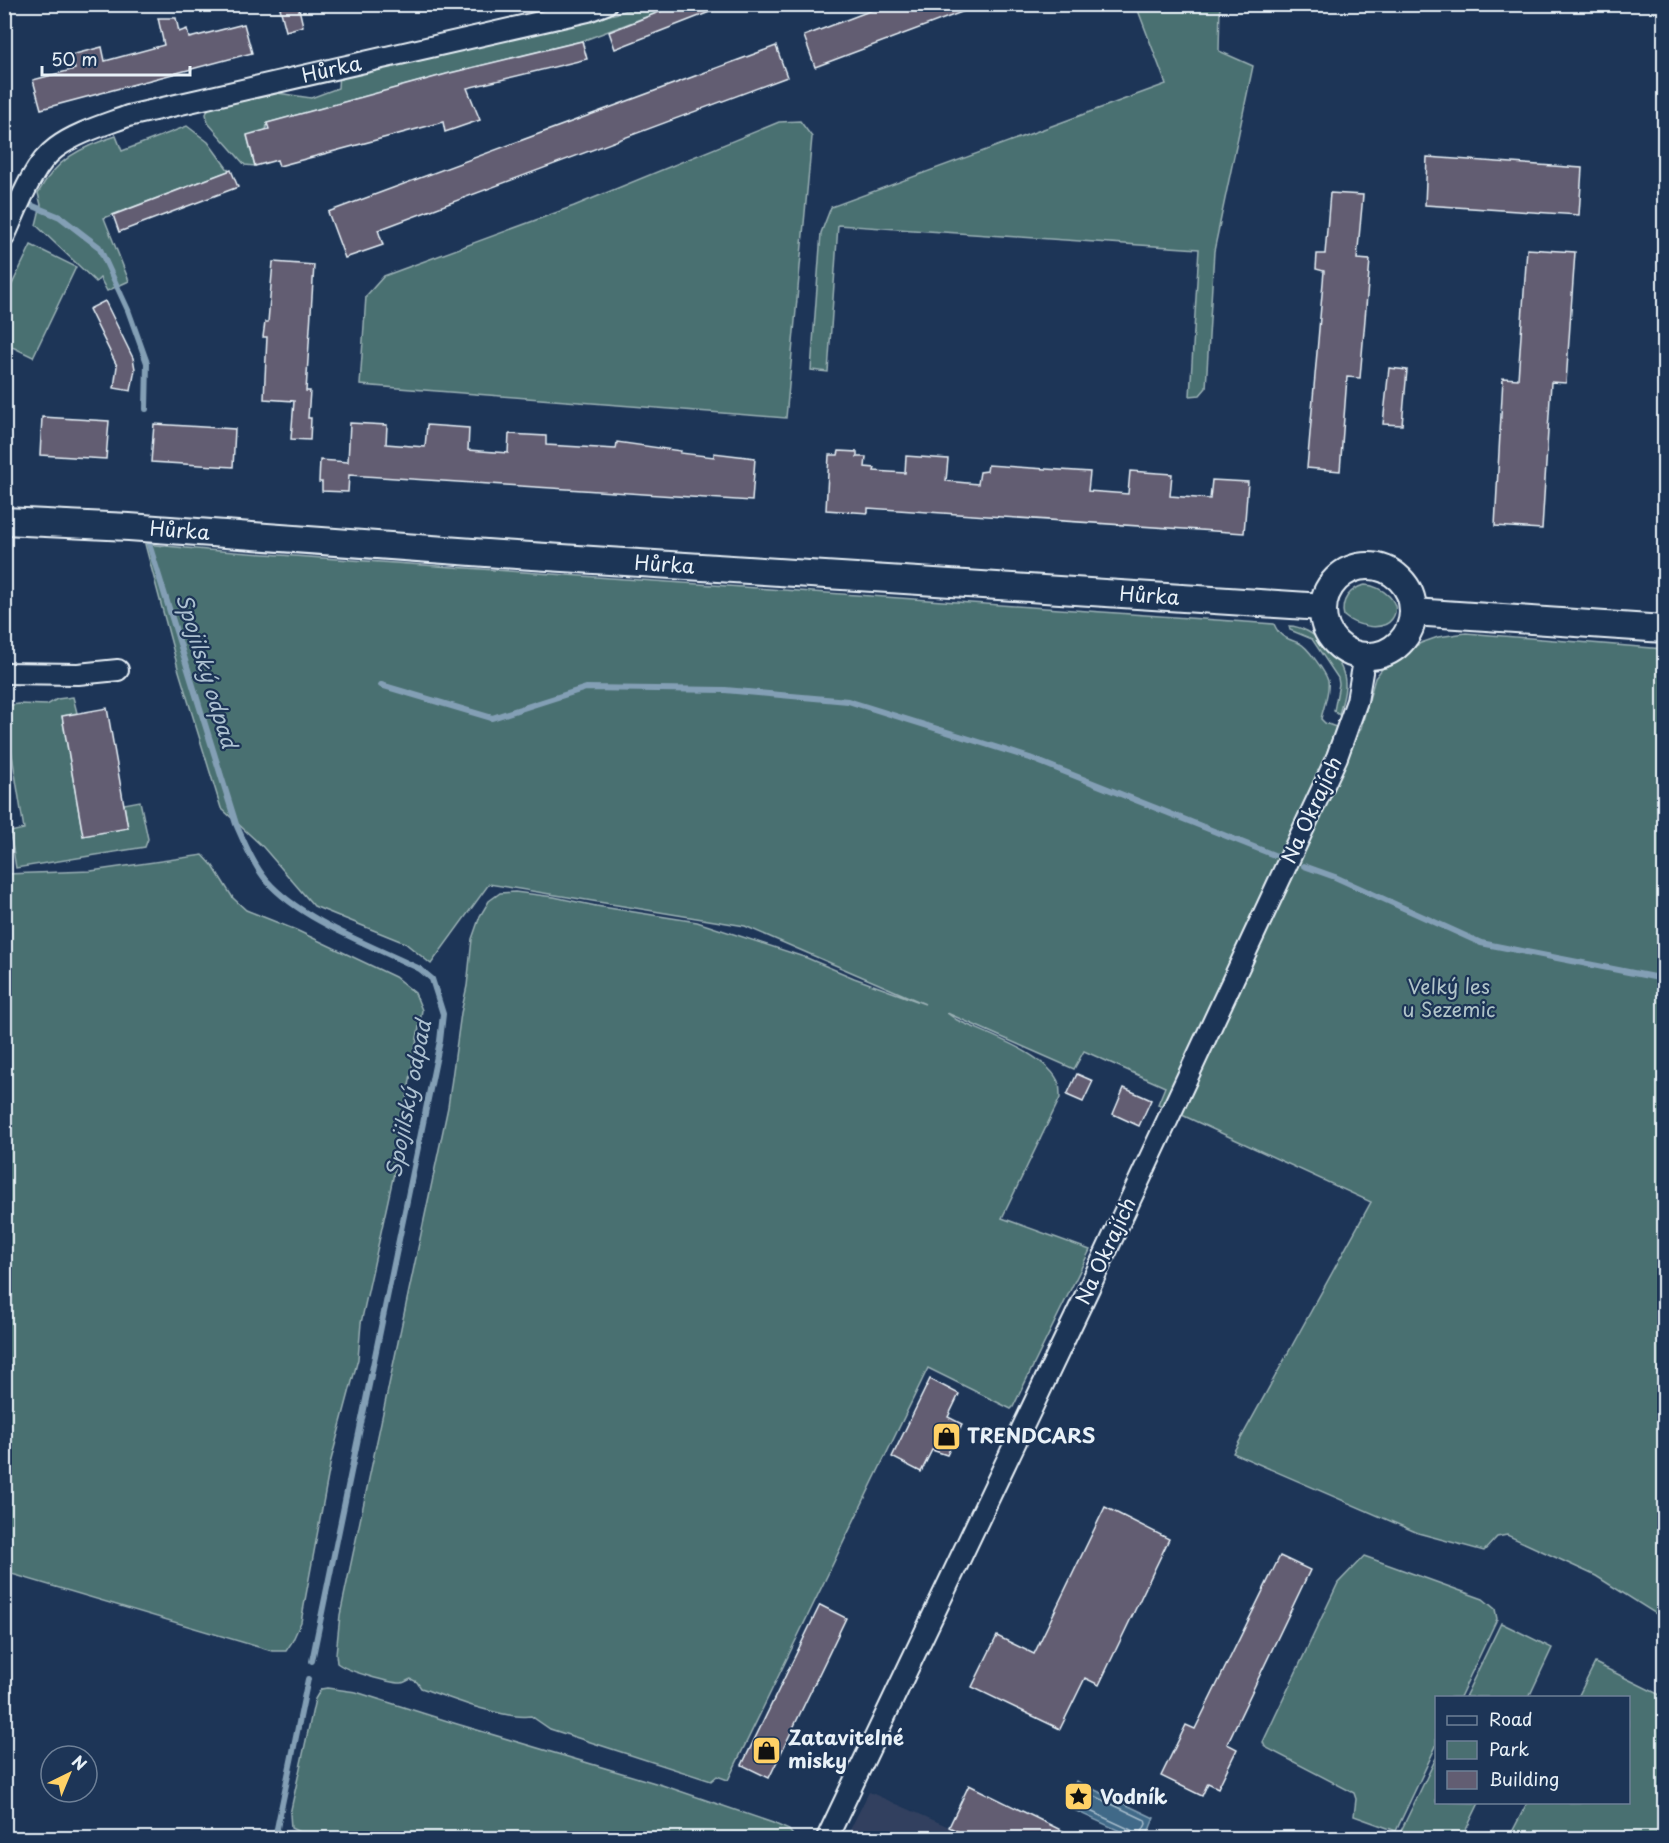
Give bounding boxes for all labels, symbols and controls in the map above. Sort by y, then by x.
scale bar [42,39,190,77]
text: 50 m [51,45,98,72]
street label: Hůrka [299,47,364,90]
street label: Hůrka [149,513,211,547]
street label: Hůrka [634,547,696,581]
street label: Hůrka [1119,578,1181,612]
water label: Spojilský odpad [169,589,247,754]
street label: Na Okrajích [1273,751,1349,868]
park label: Velký les u Sezemic [1403,971,1495,1024]
water label: Spojilský odpad [376,1015,438,1180]
street label: Na Okrajích [1067,1192,1143,1309]
shop icon: TRENDCARS [930,1420,962,1452]
place label: TRENDCARS [967,1420,1095,1450]
legend [1435,1696,1630,1804]
text: Road [1489,1705,1533,1732]
place label: Zatavitelné misky [788,1722,904,1775]
shop icon: Zatavitelné misky [751,1734,783,1766]
text: Park [1489,1735,1529,1762]
north arrow [39,1744,99,1804]
text: N [67,1749,93,1775]
text: Building [1489,1765,1559,1792]
place icon: Vodník [1063,1781,1095,1813]
place label: Vodník [1100,1781,1168,1811]

